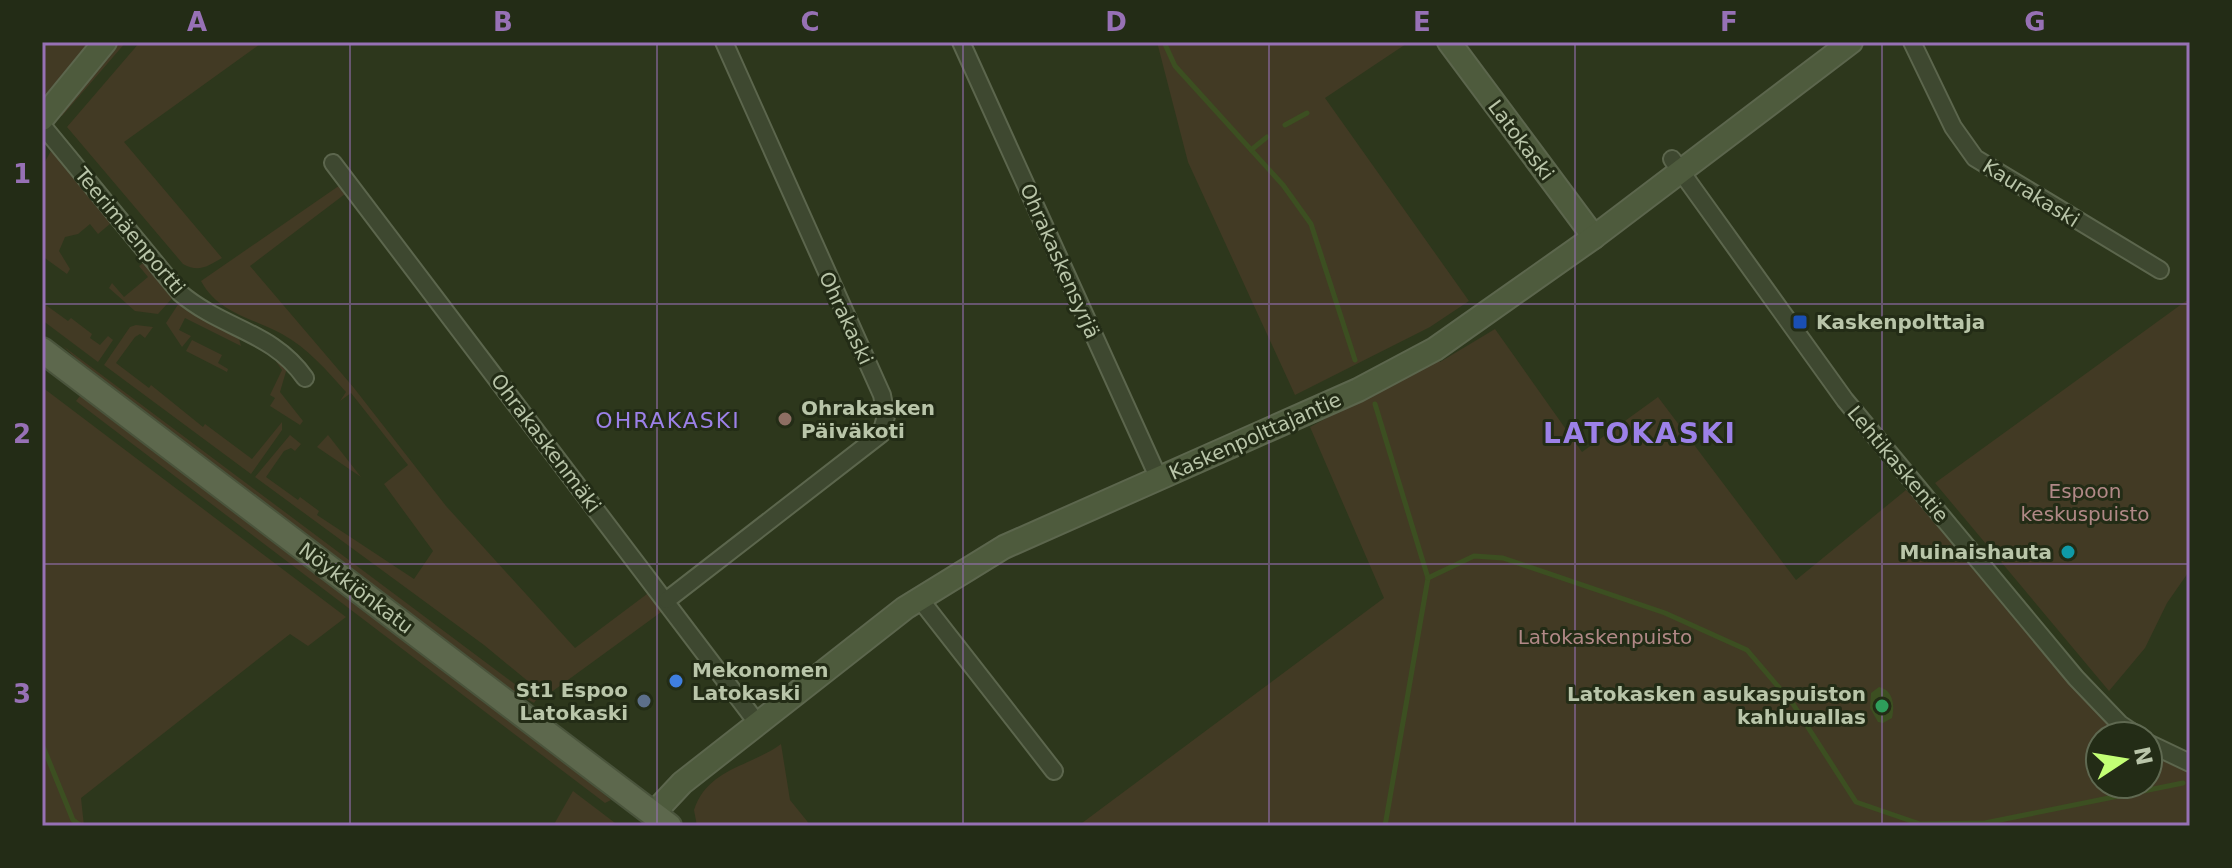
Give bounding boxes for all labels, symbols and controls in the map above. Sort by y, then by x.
text: A [187,7,207,37]
text: B [493,7,513,37]
text: C [800,7,820,37]
text: D [1105,7,1127,37]
text: E [1413,7,1431,37]
text: F [1720,7,1738,37]
text: G [2024,7,2046,37]
street label: Latokaski [1483,95,1559,185]
street label: Kaurakaski [1978,154,2084,232]
text: 1 [13,159,31,189]
street label: Teerimäenportti [69,162,190,299]
street label: Ohrakaskensyrjä [1015,180,1105,342]
street label: Ohrakaski [814,268,878,368]
place label: Kaskenpolttaja [1816,310,1985,334]
marker: Kaskenpolttaja [1791,313,1809,331]
street label: Ohrakaskenmäki [486,369,606,517]
street label: Kaskenpolttajantie [1165,387,1345,485]
place label: Ohrakasken Päiväkoti [801,396,935,443]
street label: Lehtikaskentie [1842,401,1954,527]
district label: OHRAKASKI [595,408,741,433]
marker: Ohrakasken Päiväkoti [776,410,794,428]
district label: LATOKASKI [1543,417,1737,450]
text: 2 [13,419,31,449]
park label: Espoon keskuspuisto [2020,479,2150,526]
street label: Nöykkiönkatu [294,537,418,639]
place label: Muinaishauta [1899,540,2052,564]
marker: Muinaishauta [2059,543,2077,561]
park label: Latokaskenpuisto [1518,625,1692,649]
place label: Mekonomen Latokaski [692,658,829,705]
marker: Mekonomen Latokaski [667,672,685,690]
place label: St1 Espoo Latokaski [516,678,628,725]
text: 3 [13,679,31,709]
place label: Latokasken asukaspuiston kahluuallas [1567,682,1866,729]
marker: St1 Espoo Latokaski [635,692,653,710]
marker: Latokasken asukaspuiston kahluuallas [1873,697,1891,715]
north arrow [2084,720,2164,800]
text: N [2129,744,2157,768]

